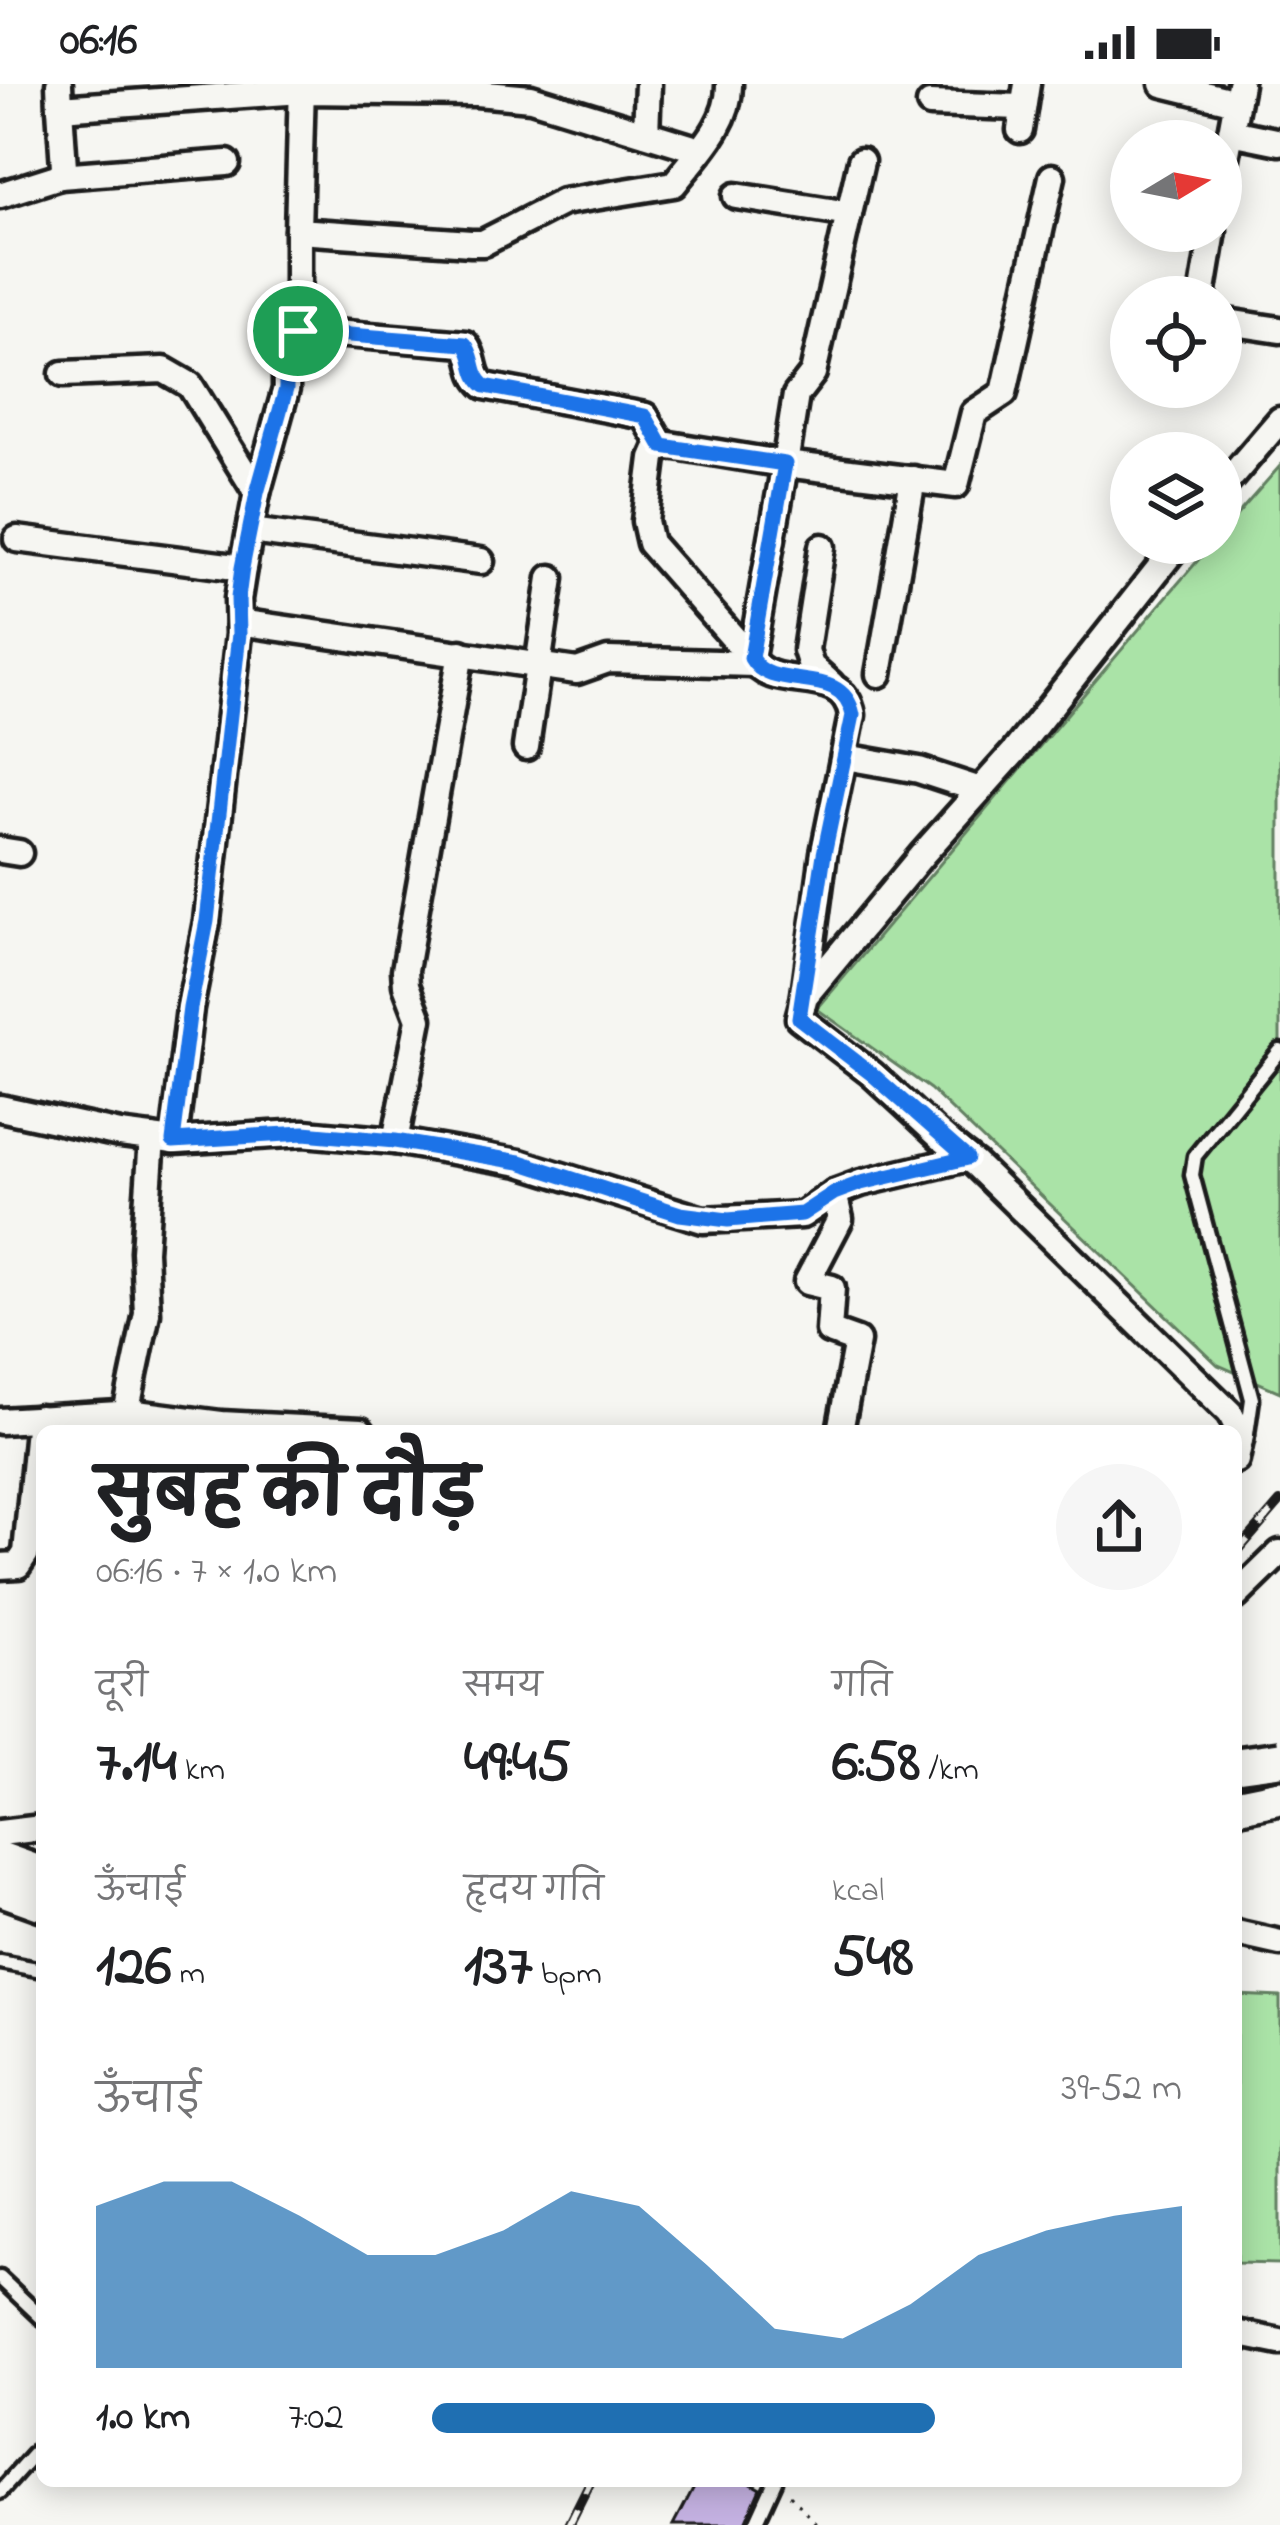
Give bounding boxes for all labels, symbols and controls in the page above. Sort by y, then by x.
text: 06:16 [60,9,137,75]
north arrow [1110,120,1242,252]
map controls [1110,120,1242,564]
button: locate [1110,276,1242,408]
pin [247,280,349,382]
icon: arrive [265,298,331,364]
button: layers [1110,432,1242,564]
text: सुबह की दौड़ [96,1451,478,1547]
button: share [1056,1464,1182,1590]
text: 06:16 · 7 × 1.0 km [96,1544,337,1601]
text: दूरी [96,1664,148,1712]
text: समय [464,1664,543,1712]
text: गति [832,1664,892,1712]
text: 7.14 [96,1721,177,1808]
text: 49:45 [464,1721,571,1808]
text: 6:58 [832,1721,920,1808]
text: km [177,1747,225,1795]
text: /km [920,1747,979,1795]
text: ऊँचाई [96,1868,185,1916]
text: हृदय गति [464,1868,604,1916]
text: kcal [832,1868,884,1916]
text: 548 [832,1916,914,2003]
text: 126 [96,1925,171,2012]
text: 137 [464,1925,533,2012]
text: m [171,1951,205,1999]
text: bpm [533,1951,602,1999]
text: 39–52 m [1061,2061,1182,2118]
text: ऊँचाई [96,2073,201,2130]
text: 1.0 km [96,2390,190,2447]
text: 7:02 [288,2390,344,2447]

